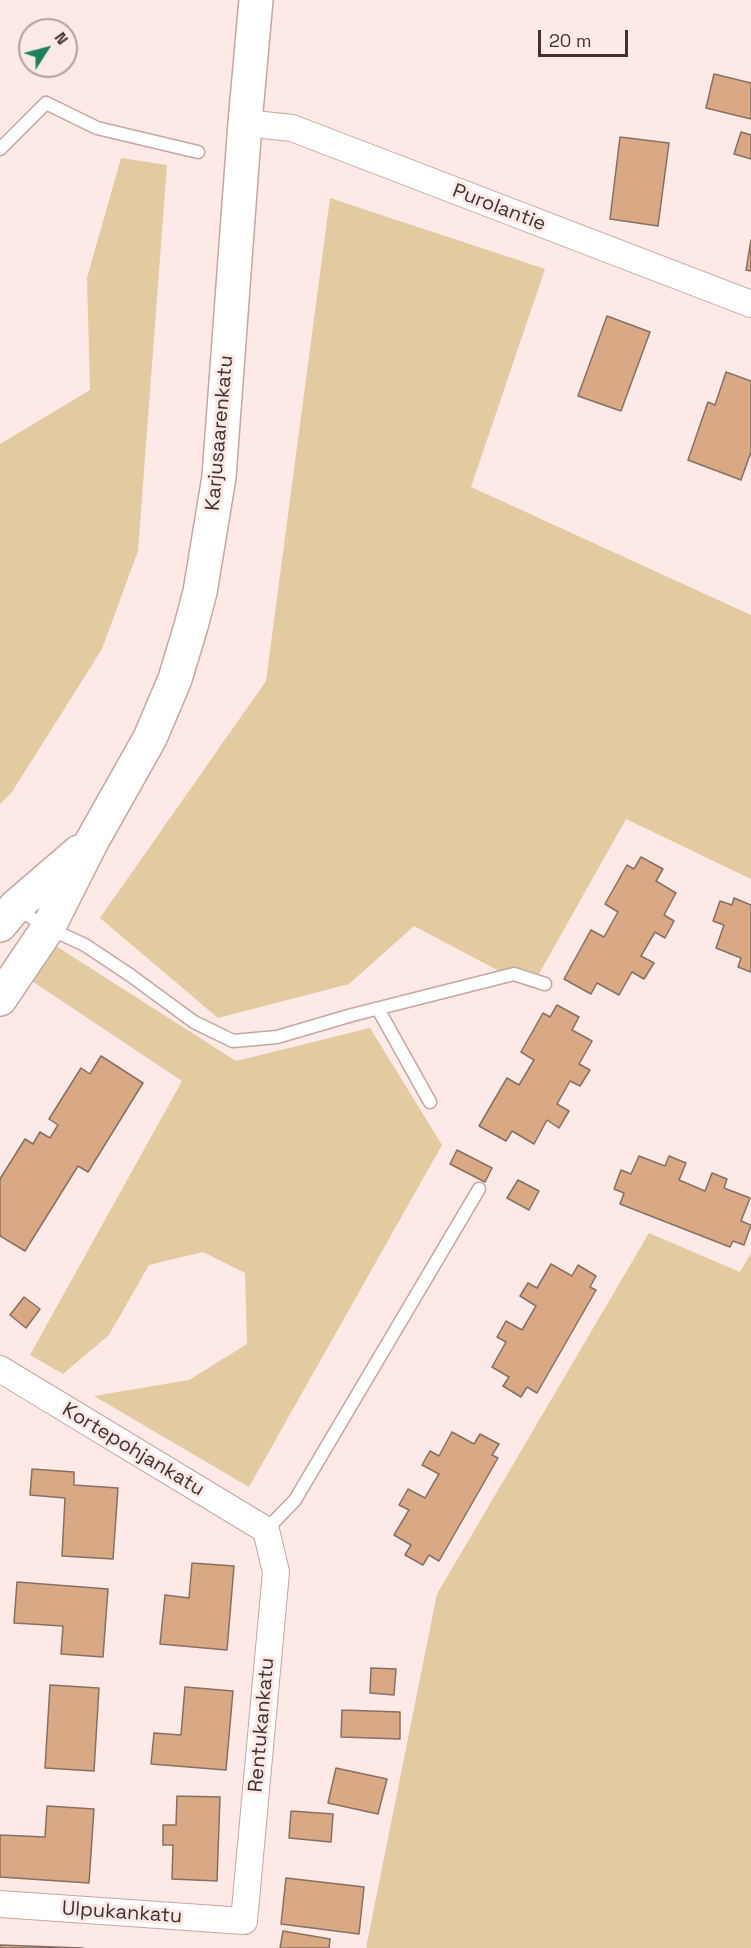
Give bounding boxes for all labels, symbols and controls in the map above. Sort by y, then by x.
north arrow [18,18,78,78]
scale bar [541,18,631,56]
text: N [50,28,73,49]
text: 20 m [549,29,592,52]
street label: Purolantie [449,179,549,237]
street label: Karjusaarenkatu [201,354,239,512]
street label: Kortepohjankatu [58,1398,208,1502]
street label: Rentukankatu [244,1657,280,1793]
street label: Ulpukankatu [61,1897,183,1929]

